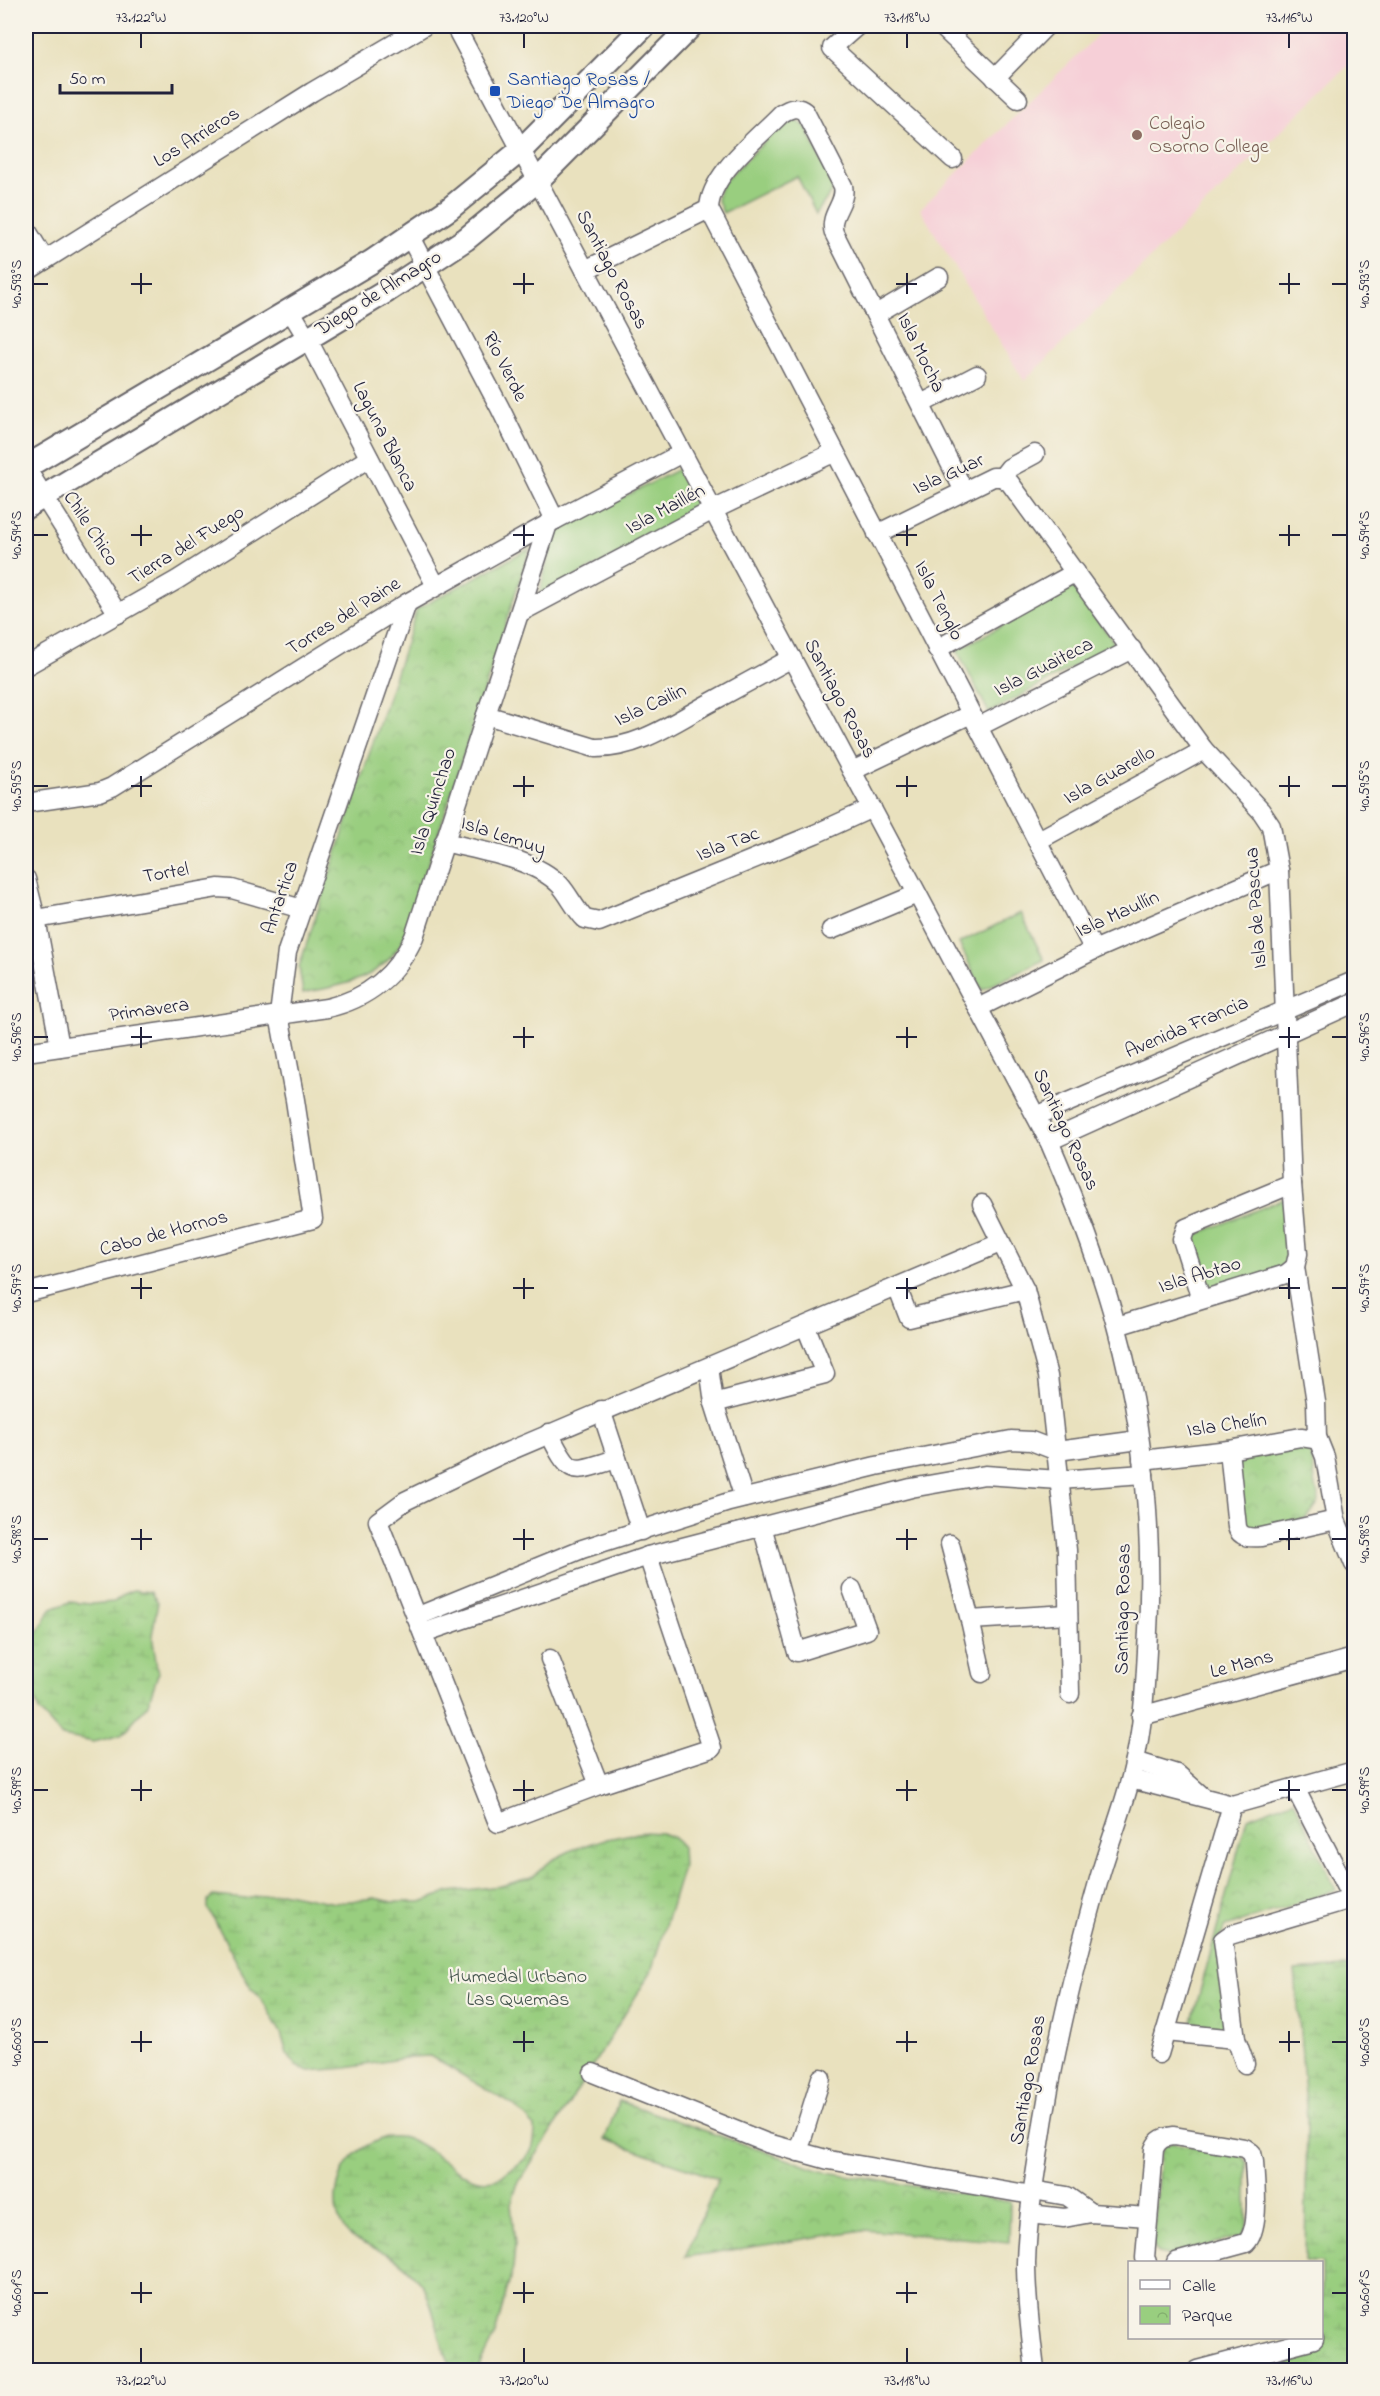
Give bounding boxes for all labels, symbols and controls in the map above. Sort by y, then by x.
text: 73.122°W [116,7,166,29]
text: 73.120°W [499,7,549,29]
text: 73.118°W [884,7,930,29]
text: 73.116°W [1265,7,1313,29]
scale bar [60,57,172,95]
place label: Santiago Rosas / Diego De Almagro [506,66,655,119]
text: 50 m [69,67,106,93]
marker: Santiago Rosas / Diego De Almagro [488,84,502,98]
street label: Los Arrieros [148,100,246,176]
place label: Colegio Osorno College [1149,110,1269,163]
marker: Colegio Osorno College [1130,128,1144,142]
street label: Santiago Rosas [566,205,655,335]
street label: Diego de Almagro [309,243,448,346]
text: 40.593°S [6,259,28,308]
text: 40.593°S [1354,259,1376,308]
street label: Isla Mocha [888,308,952,398]
street label: Río Verde [474,327,534,407]
street label: Laguna Blanca [343,377,424,498]
street label: Isla Guar [909,446,990,503]
street label: Isla Maillén [621,477,711,543]
street label: Chile Chico [55,486,125,572]
street label: Tierra del Fuego [123,499,251,594]
text: 40.594°S [6,510,28,559]
text: 40.594°S [1354,510,1376,559]
street label: Isla Tenglo [905,556,971,646]
street label: Torres del Paine [281,570,407,664]
street label: Isla Guaiteca [989,631,1099,705]
street label: Santiago Rosas [794,634,883,764]
street label: Isla Cailin [610,677,692,735]
street label: Isla Guarello [1059,739,1161,813]
street label: Isla Quinchao [403,745,465,859]
text: 40.595°S [6,760,28,812]
text: 40.595°S [1354,760,1376,812]
street label: Isla Lemuy [456,810,550,864]
street label: Isla Tac [692,820,764,870]
street label: Isla de Pascua [1238,846,1276,970]
street label: Tortel [141,856,191,892]
street label: Antartica [255,857,307,939]
street label: Isla Maullín [1072,884,1164,946]
street label: Avenida Francia [1121,989,1253,1067]
street label: Primavera [107,991,191,1031]
text: 40.596°S [6,1012,28,1062]
text: 40.596°S [1354,1012,1376,1062]
street label: Santiago Rosas [1023,1064,1106,1196]
street label: Cabo de Hornos [97,1203,231,1265]
street label: Isla Abtao [1155,1250,1245,1302]
text: 40.597°S [6,1263,28,1312]
text: 40.597°S [1354,1263,1376,1312]
street label: Isla Chelín [1185,1406,1269,1446]
text: 40.598°S [6,1515,28,1563]
text: 40.598°S [1354,1515,1376,1563]
street label: Santiago Rosas [1108,1543,1141,1675]
street label: Le Mans [1207,1643,1277,1687]
text: 40.599°S [6,1766,28,1813]
text: 40.599°S [1354,1766,1376,1813]
park label: Humedal Urbano Las Quemas [449,1963,587,2015]
street label: Santiago Rosas [1003,2013,1056,2148]
text: 40.600°S [6,2017,28,2066]
text: 40.600°S [1354,2017,1376,2066]
legend [1128,2261,1323,2339]
text: 40.601°S [6,2269,28,2317]
text: 40.601°S [1354,2269,1376,2317]
text: Calle [1182,2274,1217,2300]
text: Parque [1182,2304,1233,2330]
text: 73.122°W [116,2370,166,2392]
text: 73.120°W [499,2370,549,2392]
text: 73.118°W [884,2370,930,2392]
text: 73.116°W [1265,2370,1313,2392]

